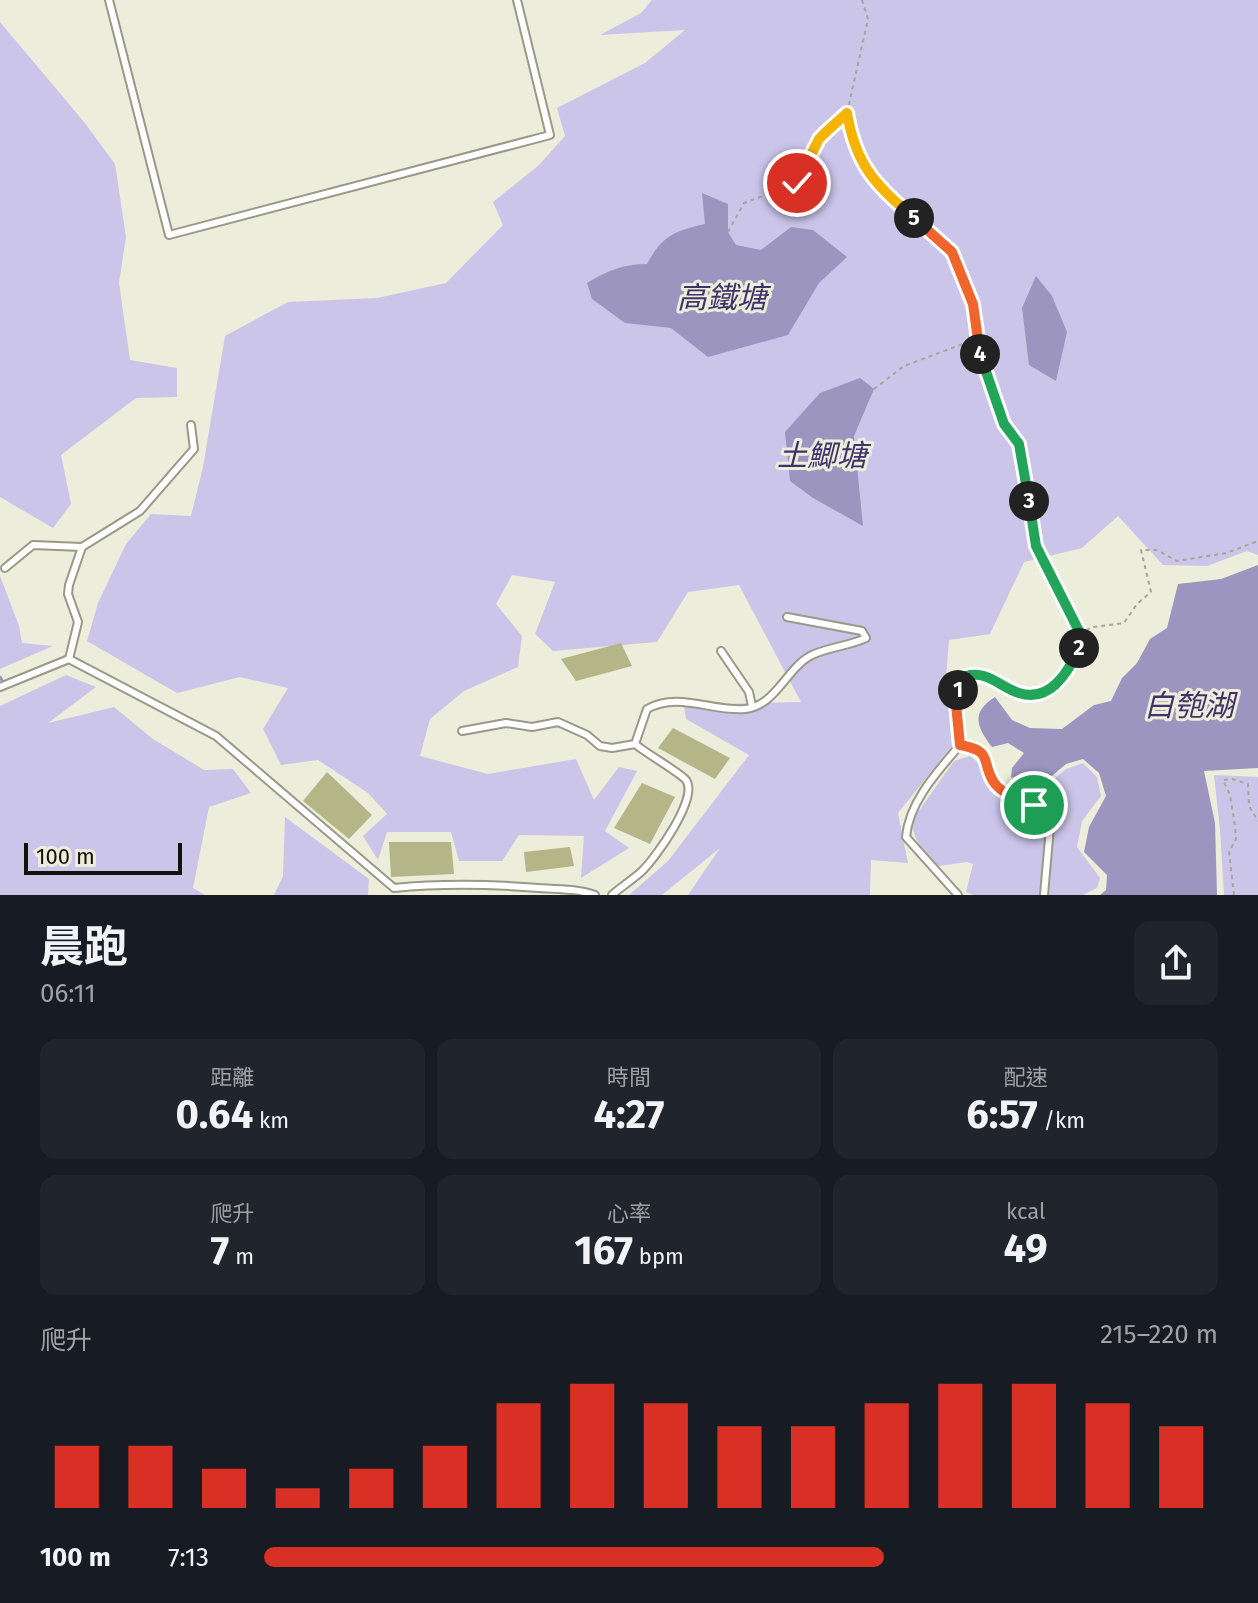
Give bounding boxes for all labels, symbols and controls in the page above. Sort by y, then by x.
pin [763,149,831,217]
icon: check [775,161,819,205]
pin: 5 [894,198,934,238]
text: 5 [908,204,920,231]
water label: 高鐵塘 [677,280,772,316]
pin: 4 [960,334,1000,374]
text: 4 [974,340,986,367]
water label: 土鯽塘 [777,438,872,474]
pin: 3 [1009,481,1049,521]
text: 3 [1023,487,1035,514]
pin: 2 [1059,628,1099,668]
text: 2 [1073,634,1085,661]
pin: 1 [938,670,978,710]
text: 1 [953,676,963,703]
water label: 白匏湖 [1144,688,1238,724]
pin [1000,771,1068,839]
icon: arrive [1012,783,1056,827]
scale bar [24,839,182,875]
text: 100 m [36,843,95,870]
text: 晨跑 [40,921,128,974]
button: share [1134,921,1218,1005]
text: 06:11 [40,978,96,1009]
text: 距離 [210,1064,254,1091]
text: 時間 [607,1064,651,1091]
text: 配速 [1004,1064,1048,1091]
text: 0.64 [175,1091,253,1139]
text: 4:27 [593,1091,665,1139]
text: 6:57 [966,1091,1038,1139]
text: km [253,1107,289,1134]
text: /km [1038,1107,1085,1134]
text: kcal [1006,1198,1045,1225]
text: 爬升 [210,1200,254,1227]
text: 心率 [607,1200,651,1227]
text: 49 [1004,1225,1048,1273]
text: 7 [211,1227,229,1275]
text: 167 [574,1227,633,1275]
text: m [229,1243,254,1270]
text: bpm [633,1243,684,1270]
text: 215–220 m [1100,1319,1218,1350]
text: 爬升 [40,1325,92,1356]
text: 100 m [40,1542,111,1573]
text: 7:13 [168,1542,209,1573]

